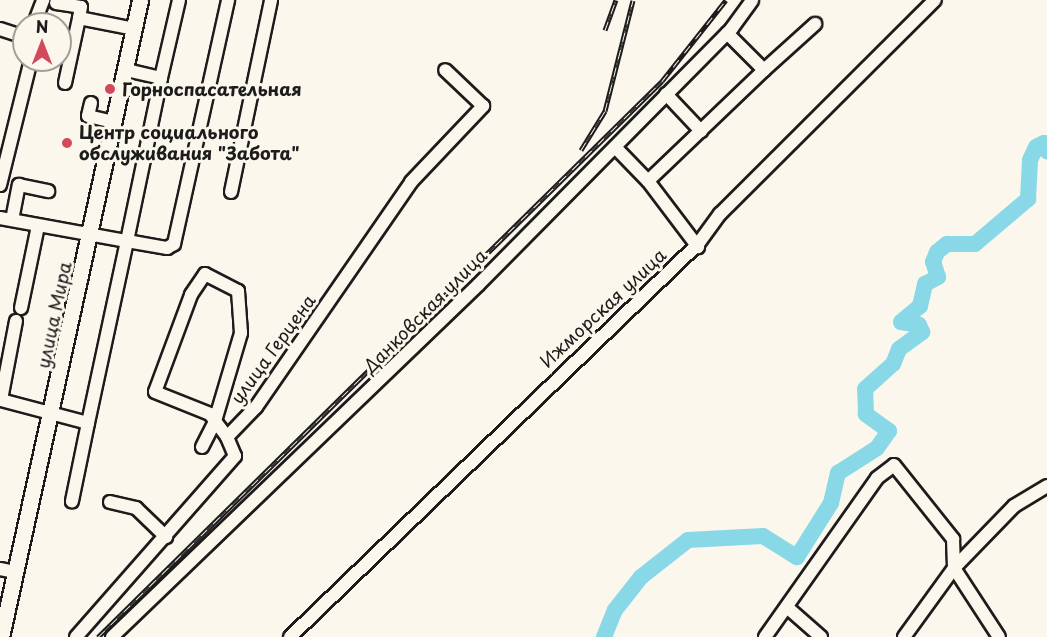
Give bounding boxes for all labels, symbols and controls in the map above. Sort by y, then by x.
north arrow [12,12,72,72]
text: N [36,14,48,38]
place label: Горноспасательная [122,78,302,100]
marker: Горноспасательная [103,82,117,96]
place label: Центр социального обслуживания "Забота" [79,122,300,164]
marker: Центр социального обслуживания "Забота" [60,136,74,150]
street label: Данковская улица [358,244,492,378]
street label: Ижморская улица [535,244,671,372]
street label: улица Мира [32,259,76,371]
street label: улица Герцена [226,290,320,408]

